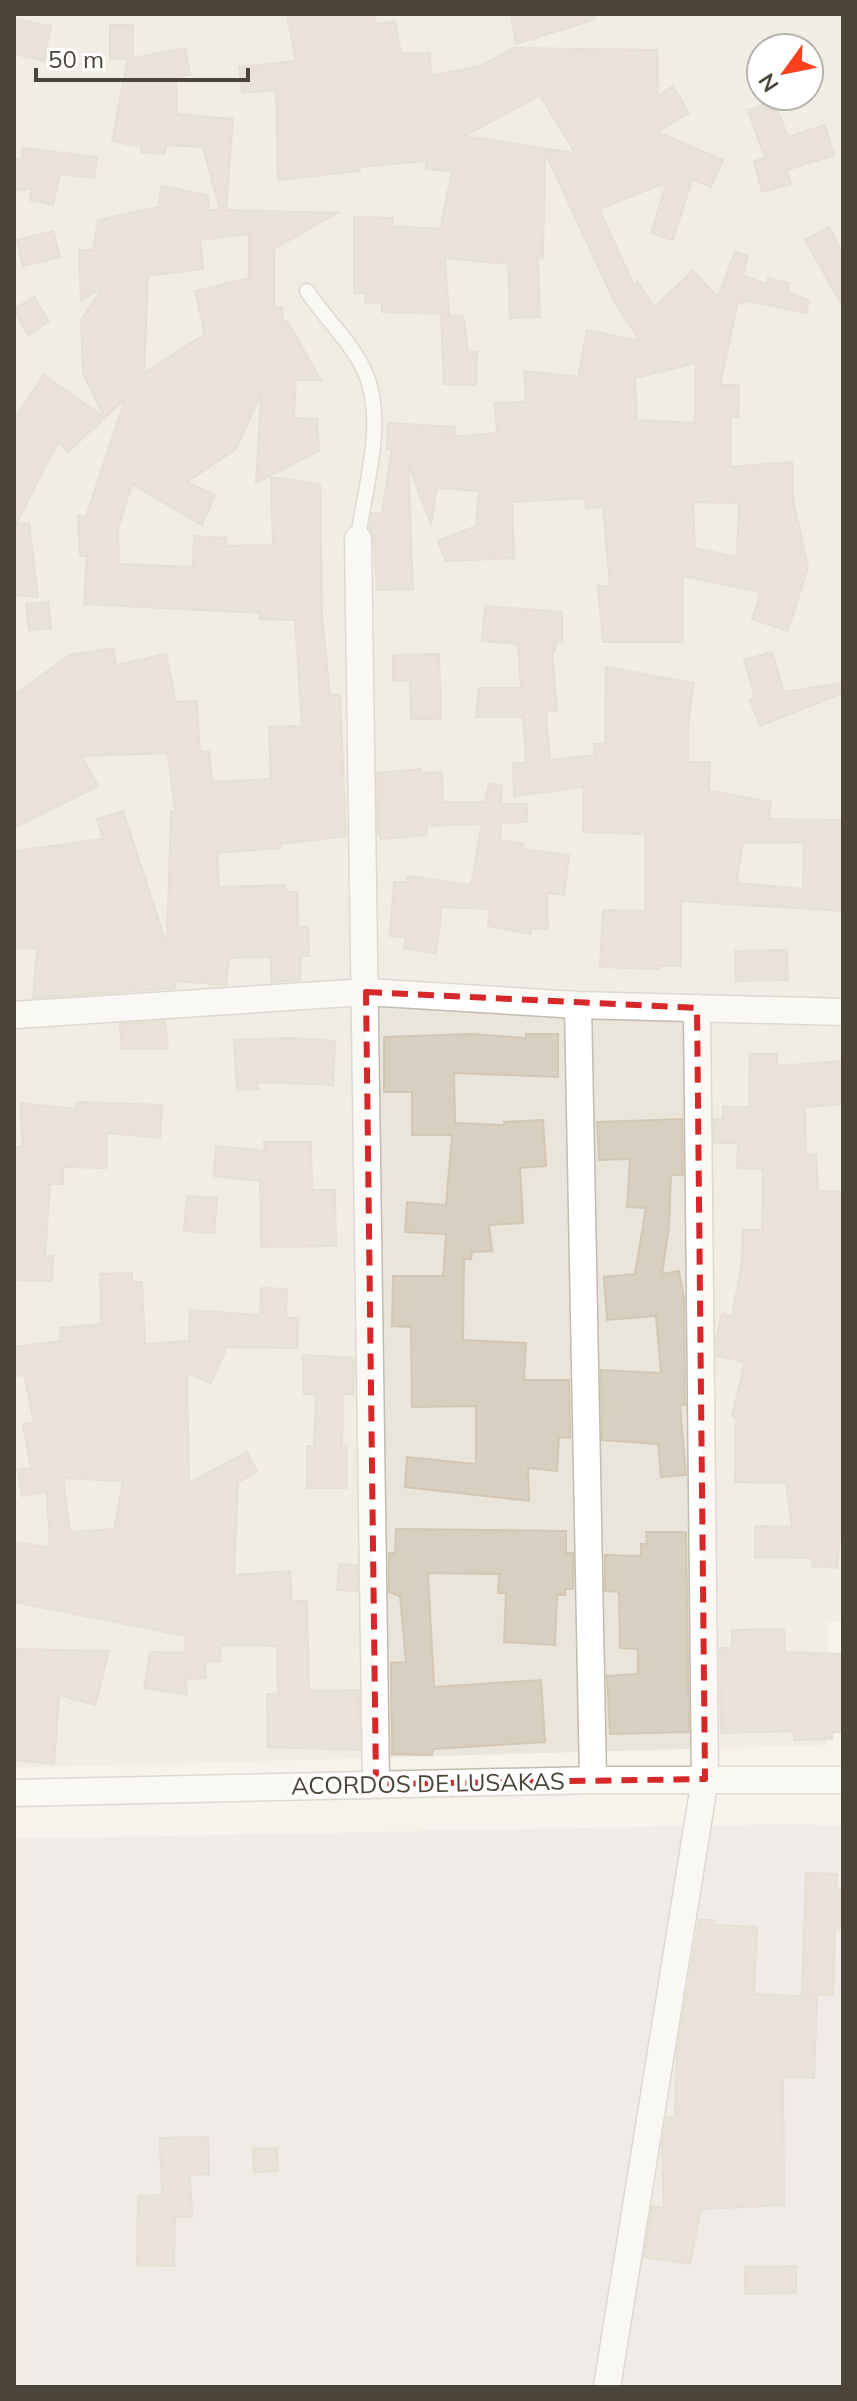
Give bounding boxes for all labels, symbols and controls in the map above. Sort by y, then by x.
scale bar [36,32,248,82]
north arrow [745,32,825,112]
text: 50 m [48,44,104,74]
text: N [752,68,784,97]
street label: ACORDOS DE LUSAKAS [291,1766,565,1800]

